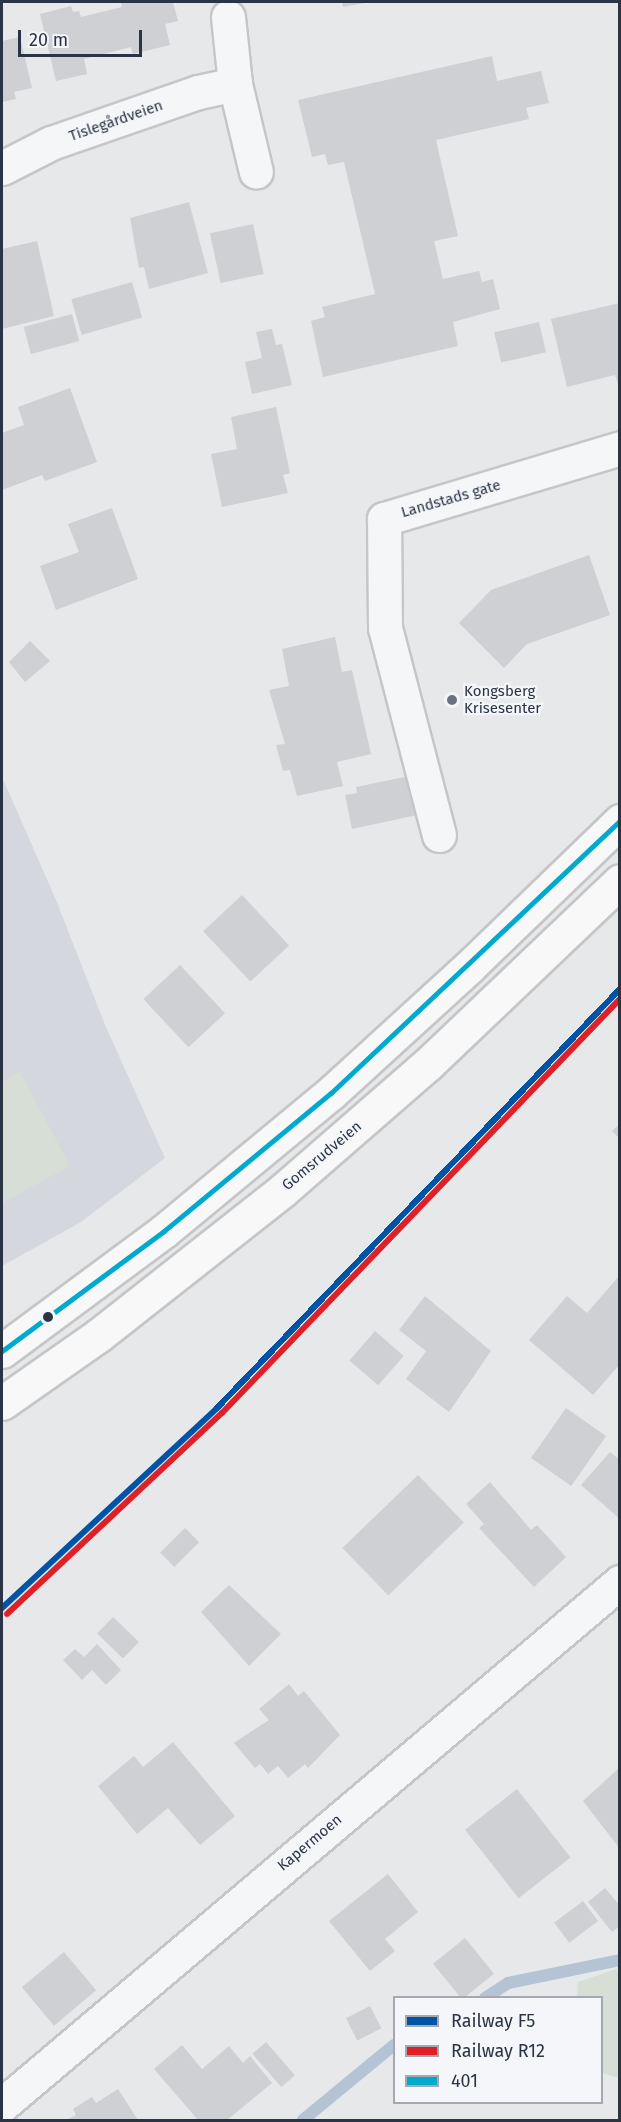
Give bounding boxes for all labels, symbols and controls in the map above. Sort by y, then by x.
scale bar [21,18,146,56]
text: 20 m [29,29,68,51]
street label: Tislegårdveien [67,97,165,145]
street label: Landstads gate [399,476,503,522]
place label: Kongsberg Krisesenter [464,682,541,717]
marker: Kongsberg Krisesenter [445,693,459,707]
street label: Gomsrudveien [279,1118,365,1194]
unlabelled marker [42,1311,54,1323]
street label: Kapermoen [274,1811,346,1875]
legend [393,1996,603,2104]
text: Railway F5 [451,2010,535,2032]
text: Railway R12 [451,2040,545,2062]
text: 401 [451,2070,478,2092]

